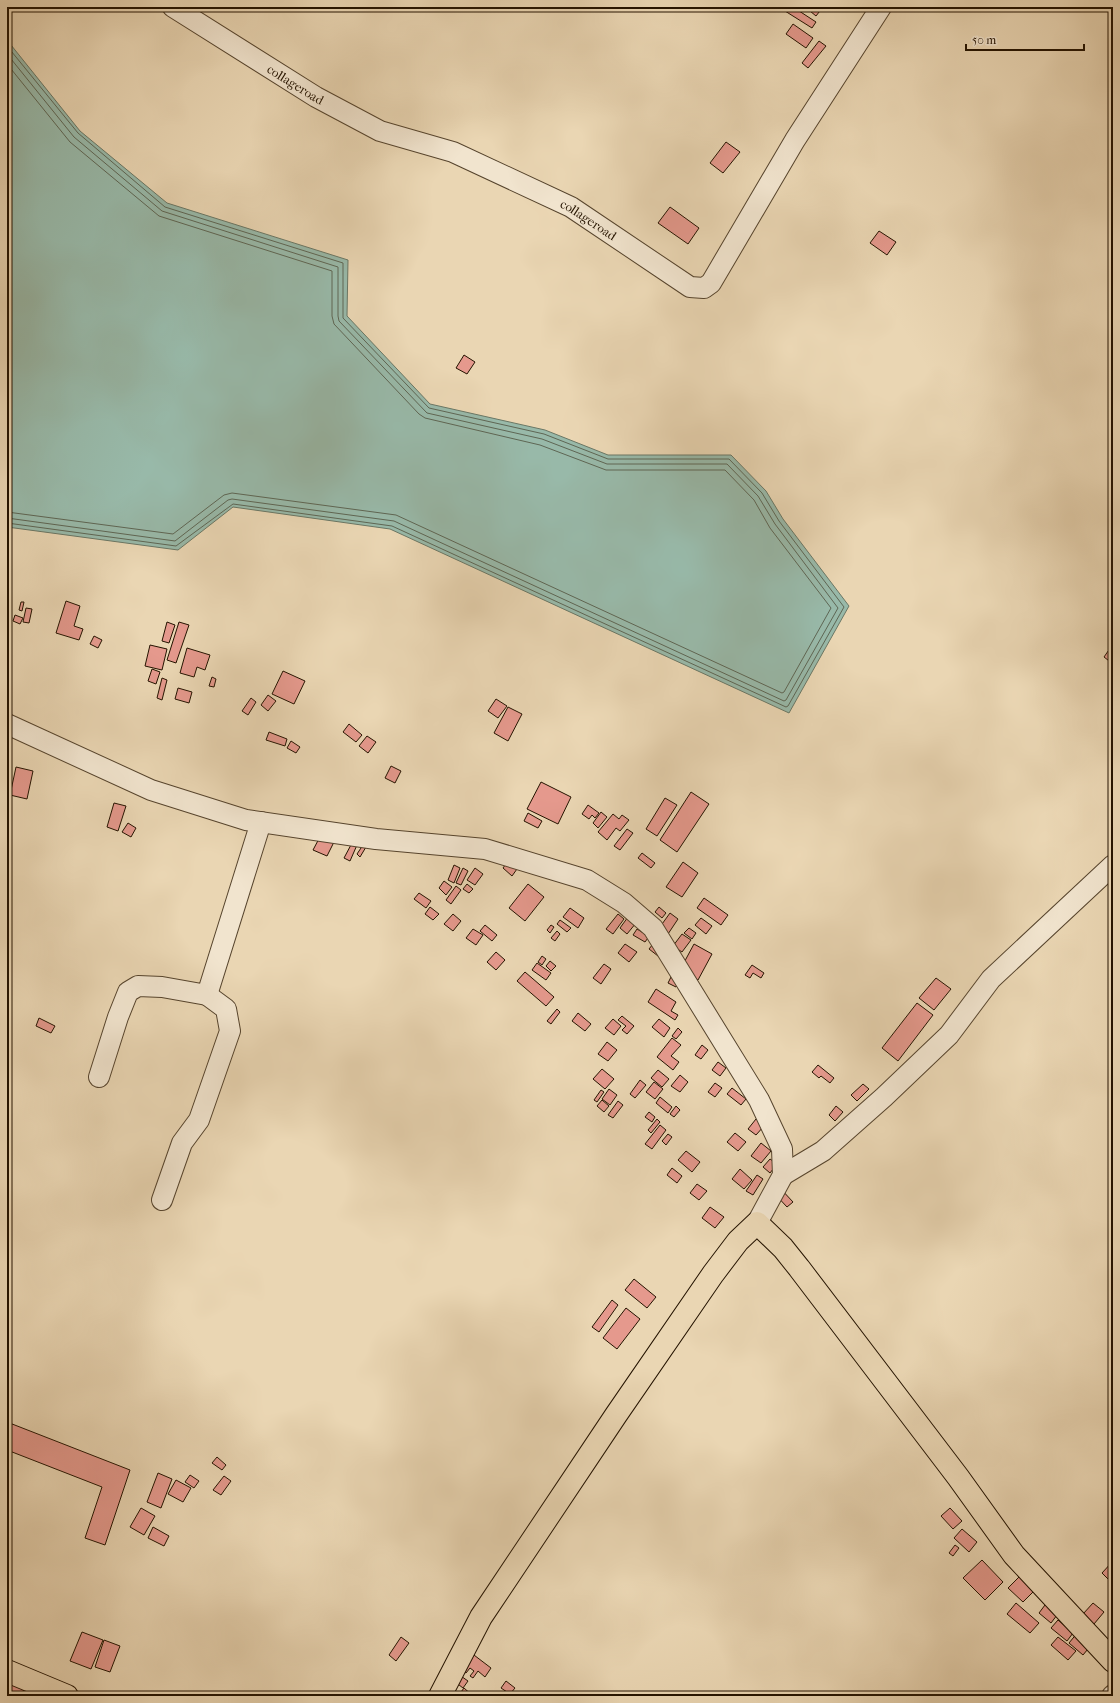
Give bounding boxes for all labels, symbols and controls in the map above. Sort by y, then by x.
scale bar [966,26,1084,52]
text: 50 m [972,33,996,47]
street label: collageroad [264,61,327,108]
street label: collageroad [558,196,620,244]

